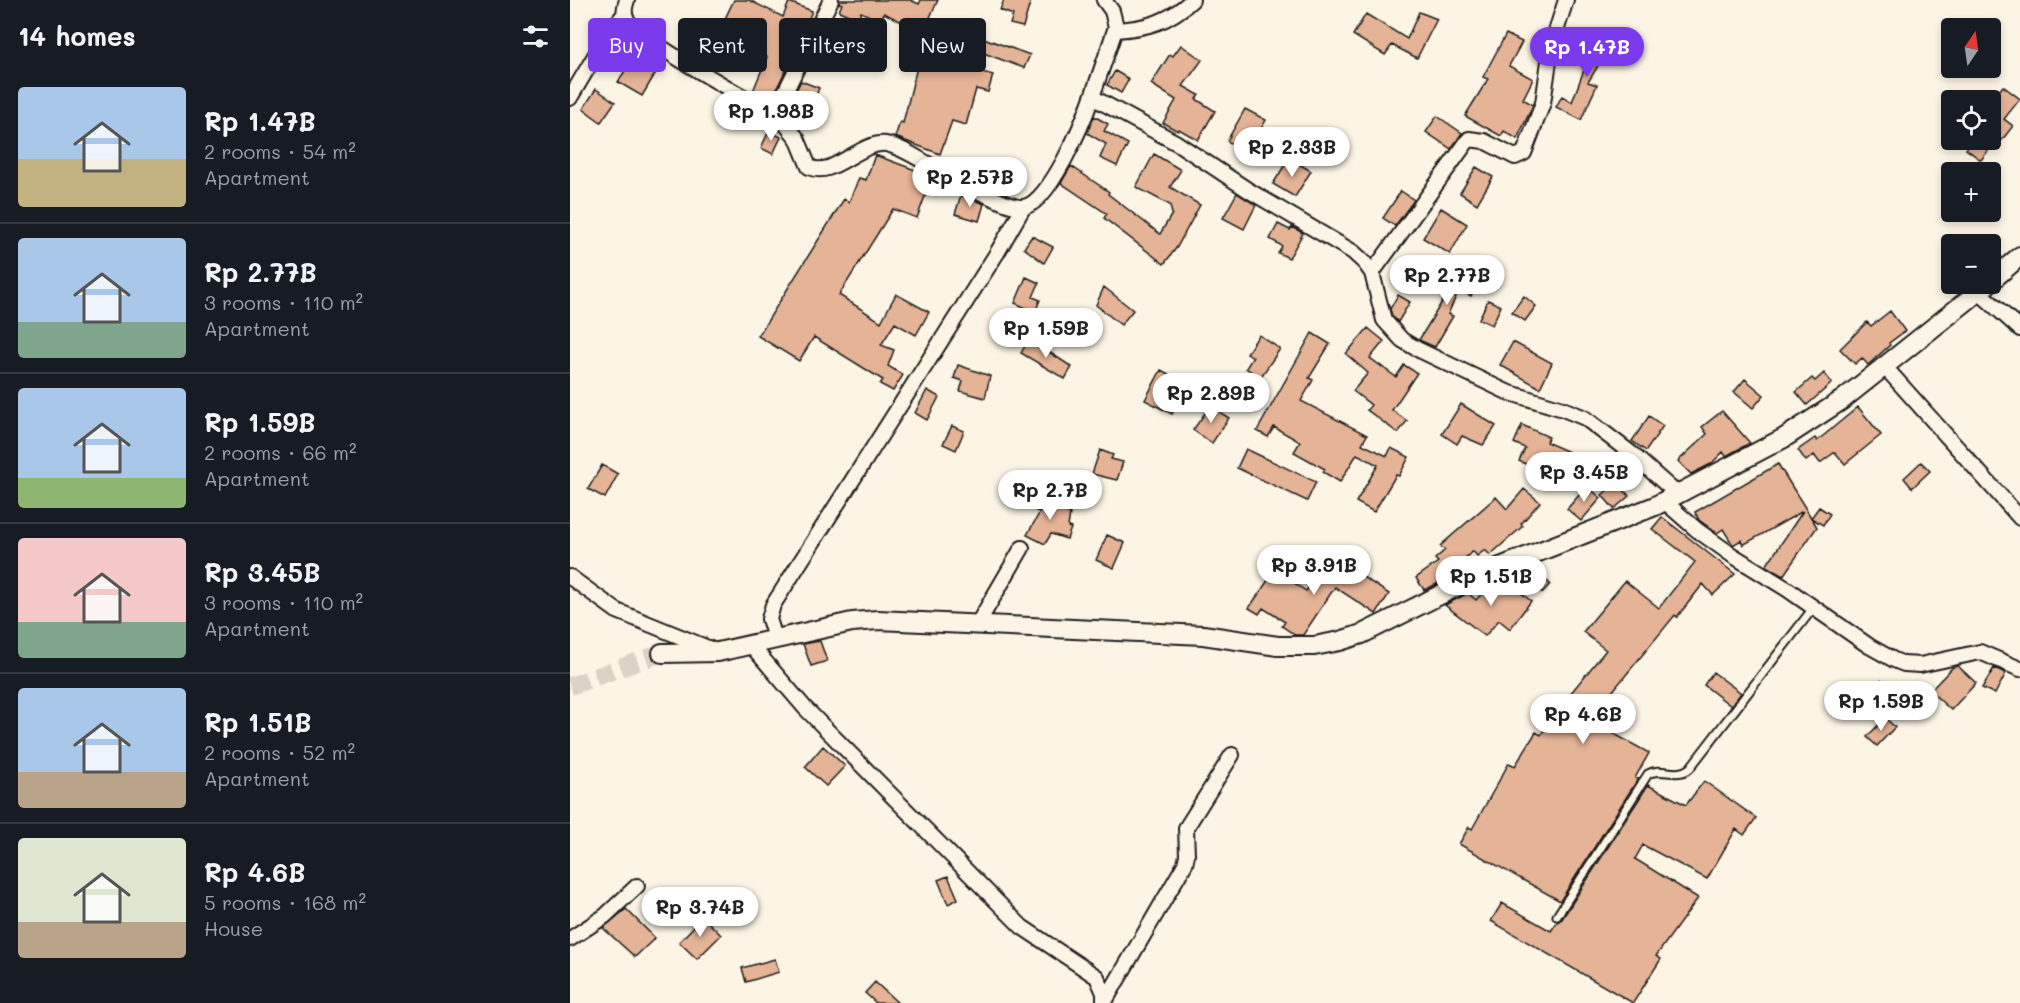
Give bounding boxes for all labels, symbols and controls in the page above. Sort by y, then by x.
chip: Buy [588,18,666,72]
chip: Rent [678,18,767,72]
chip: Filters [779,18,887,72]
chip: New [899,18,986,72]
north arrow [1941,18,2001,78]
map controls [1941,18,2001,294]
text: 14 homes [18,19,136,53]
icon: filters [519,20,552,53]
pin: Rp 1.47B [1525,27,1649,78]
text: Rp 1.47B [1544,33,1630,59]
button: locate [1941,90,2001,150]
pin: Rp 1.98B [709,91,833,142]
text: Rp 1.98B [728,97,814,123]
text: Rp 1.47B [204,104,316,138]
icon: home [66,111,138,183]
pin: Rp 2.33B [1230,127,1354,178]
text: Rp 2.33B [1248,133,1336,159]
text: 2 rooms · 54 m² [204,138,356,164]
pin: Rp 2.57B [908,157,1032,208]
button: + [1941,162,2001,222]
text: Rp 2.57B [926,163,1014,189]
text: Apartment [204,164,310,190]
button: − [1941,234,2001,294]
text: Rp 2.77B [204,255,317,289]
pin: Rp 2.77B [1385,255,1509,306]
text: Rp 2.77B [1404,261,1490,287]
icon: home [66,262,138,334]
text: 3 rooms · 110 m² [204,289,363,315]
pin: Rp 1.59B [984,308,1108,359]
text: Rp 1.59B [1003,314,1089,340]
text: Apartment [204,315,310,341]
pin: Rp 2.89B [1149,373,1273,424]
text: Rp 2.89B [1167,379,1255,405]
text: Rp 1.59B [204,405,316,439]
icon: home [66,412,138,484]
text: 2 rooms · 66 m² [204,439,357,465]
pin: Rp 3.45B [1522,452,1646,503]
text: Rp 3.45B [1539,458,1629,484]
text: Apartment [204,465,310,491]
pin: Rp 2.7B [995,470,1105,521]
text: Rp 2.7B [1012,476,1088,502]
pin: Rp 3.91B [1252,545,1376,596]
text: Rp 3.91B [1271,551,1357,577]
text: Rp 3.45B [204,555,321,589]
pin: Rp 1.51B [1429,556,1553,607]
icon: home [66,562,138,634]
text: Rp 1.51B [1450,562,1532,588]
text: 3 rooms · 110 m² [204,589,363,615]
text: Apartment [204,615,310,641]
pin: Rp 1.59B [1819,681,1943,732]
text: Rp 1.59B [1838,687,1924,713]
pin: Rp 4.6B [1528,694,1638,745]
text: Rp 4.6B [1544,700,1622,726]
text: Rp 1.51B [204,705,311,739]
icon: home [66,712,138,784]
text: 2 rooms · 52 m² [204,739,355,765]
text: Apartment [204,765,310,791]
text: Rp 4.6B [204,855,305,889]
icon: home [66,862,138,934]
pin: Rp 3.74B [638,887,762,938]
text: 5 rooms · 168 m² [204,889,366,915]
text: Rp 3.74B [655,893,745,919]
text: House [204,915,263,941]

